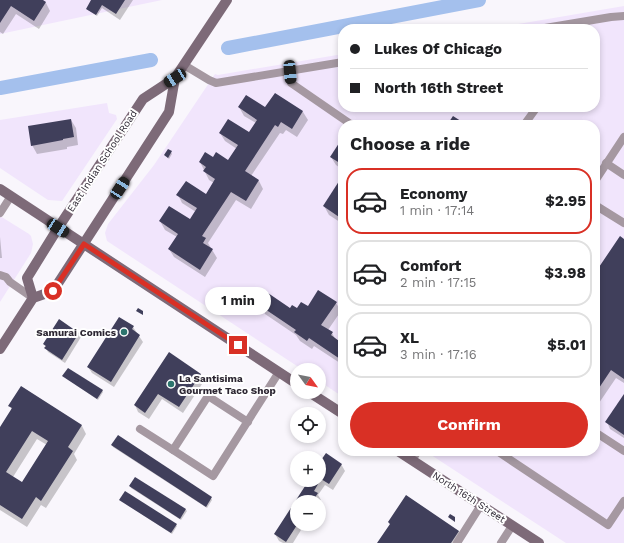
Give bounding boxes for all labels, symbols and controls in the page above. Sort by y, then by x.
text: Lukes Of Chicago [374,40,502,58]
car [283,60,297,84]
car [162,67,188,89]
text: North 16th Street [374,79,503,97]
street label: East Indian School Road [65,108,139,214]
text: Choose a ride [350,133,470,154]
car [108,175,132,201]
icon: car [352,183,388,219]
text: Economy [400,185,467,203]
text: $2.95 [545,192,586,210]
text: 1 min · 17:14 [400,203,474,218]
car [45,216,71,240]
icon: car [352,255,388,291]
text: Comfort [400,257,461,275]
text: $3.98 [544,264,586,282]
text: 2 min · 17:15 [400,275,476,290]
route start [44,282,62,300]
callout: 1 min [205,287,271,315]
text: 1 min [221,293,255,308]
place label: Samurai Comics [36,327,117,338]
marker: Samurai Comics [119,327,129,337]
icon: car [352,327,388,363]
text: XL [400,329,419,347]
route end [229,336,247,354]
text: $5.01 [547,336,586,354]
text: 3 min · 17:16 [400,347,477,362]
north arrow [290,363,326,399]
map controls [290,363,326,531]
place label: La Santisima Gourmet Taco Shop [179,373,276,396]
marker: La Santisima Gourmet Taco Shop [166,379,176,389]
button: Confirm [350,402,588,448]
button: locate [290,407,326,443]
button: + [290,451,326,487]
street label: North 16th Street [431,469,508,525]
button: − [290,495,326,531]

